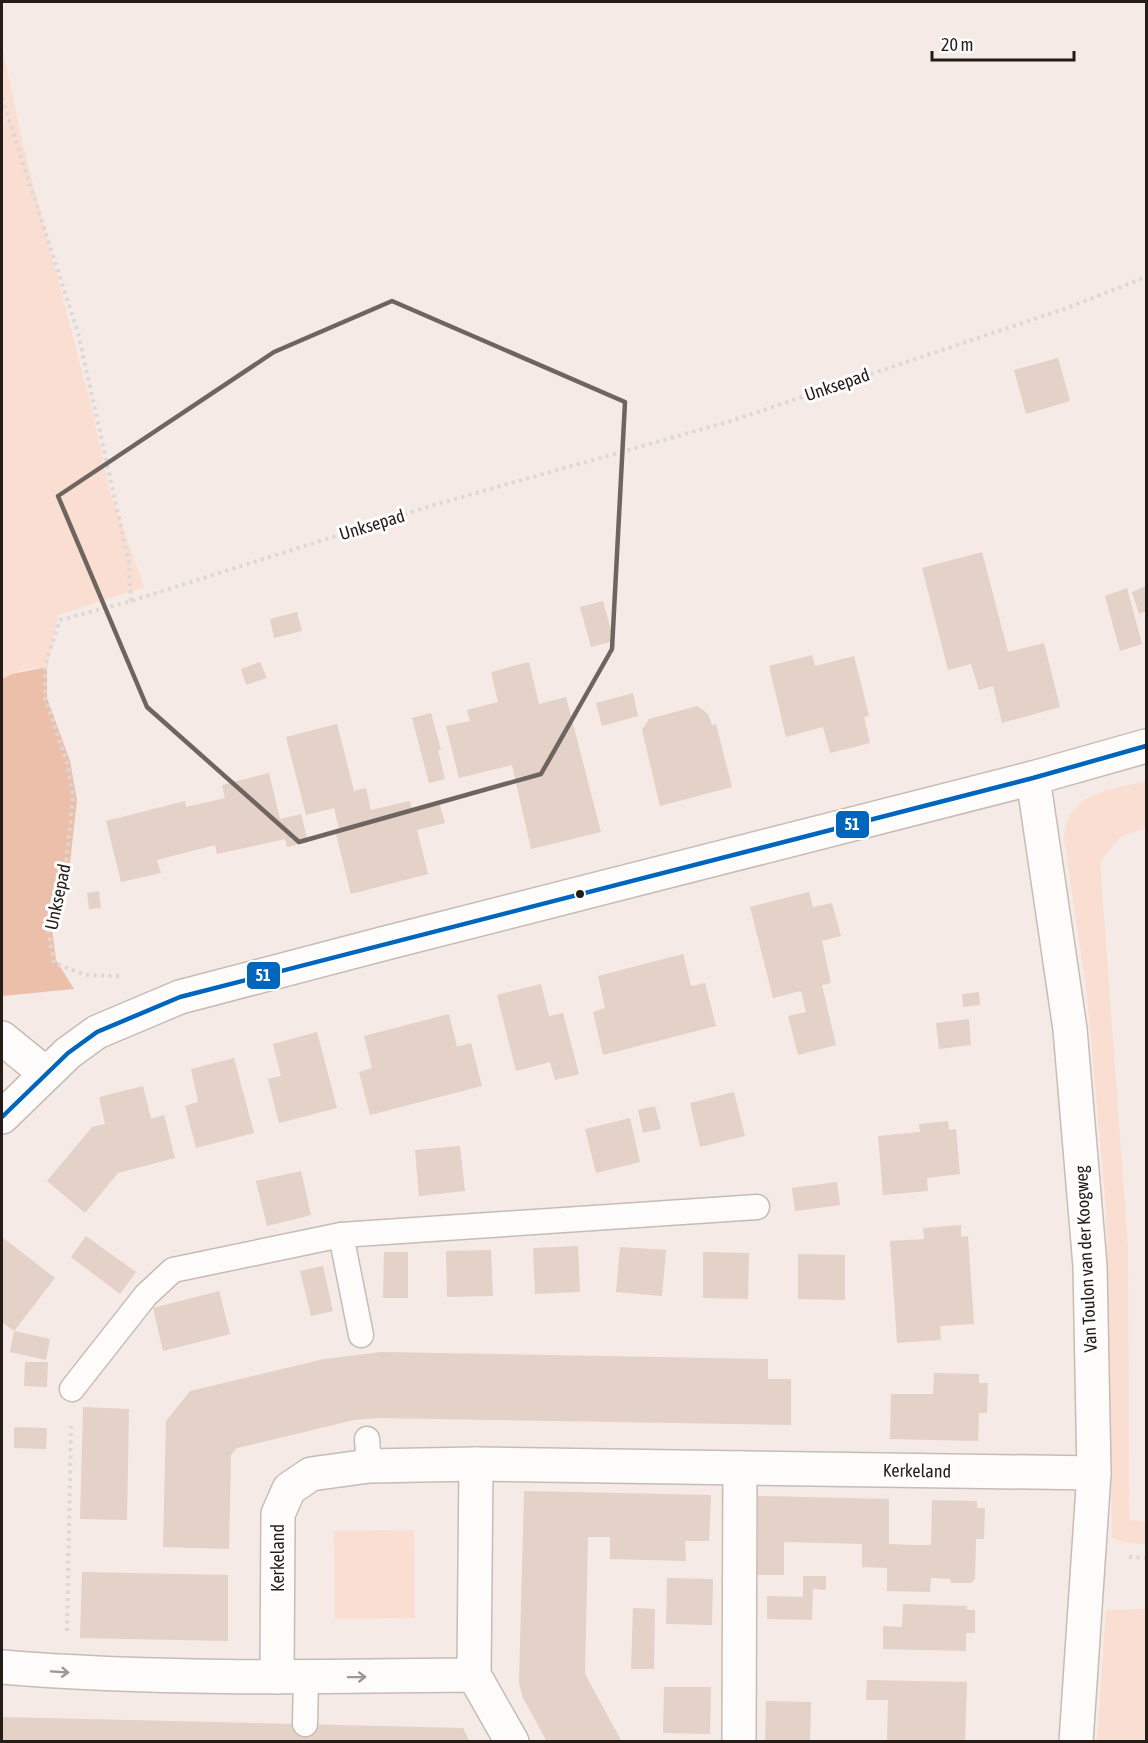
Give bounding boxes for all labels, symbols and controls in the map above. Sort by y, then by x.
scale bar [932,24,1074,62]
text: 20 m [941,34,973,55]
street label: Unksepad [802,364,872,405]
street label: Unksepad [337,505,407,544]
line badge: 51 [835,810,870,839]
text: 51 [844,815,860,833]
street label: Unksepad [40,862,75,932]
unlabelled marker [574,888,586,900]
line badge: 51 [246,961,281,990]
text: 51 [255,966,271,984]
street label: Van Toulon van der Koogweg [1070,1165,1101,1353]
street label: Kerkeland [883,1459,951,1482]
street label: Kerkeland [267,1524,288,1592]
one-way arrow [49,1666,69,1677]
one-way arrow [346,1671,366,1683]

